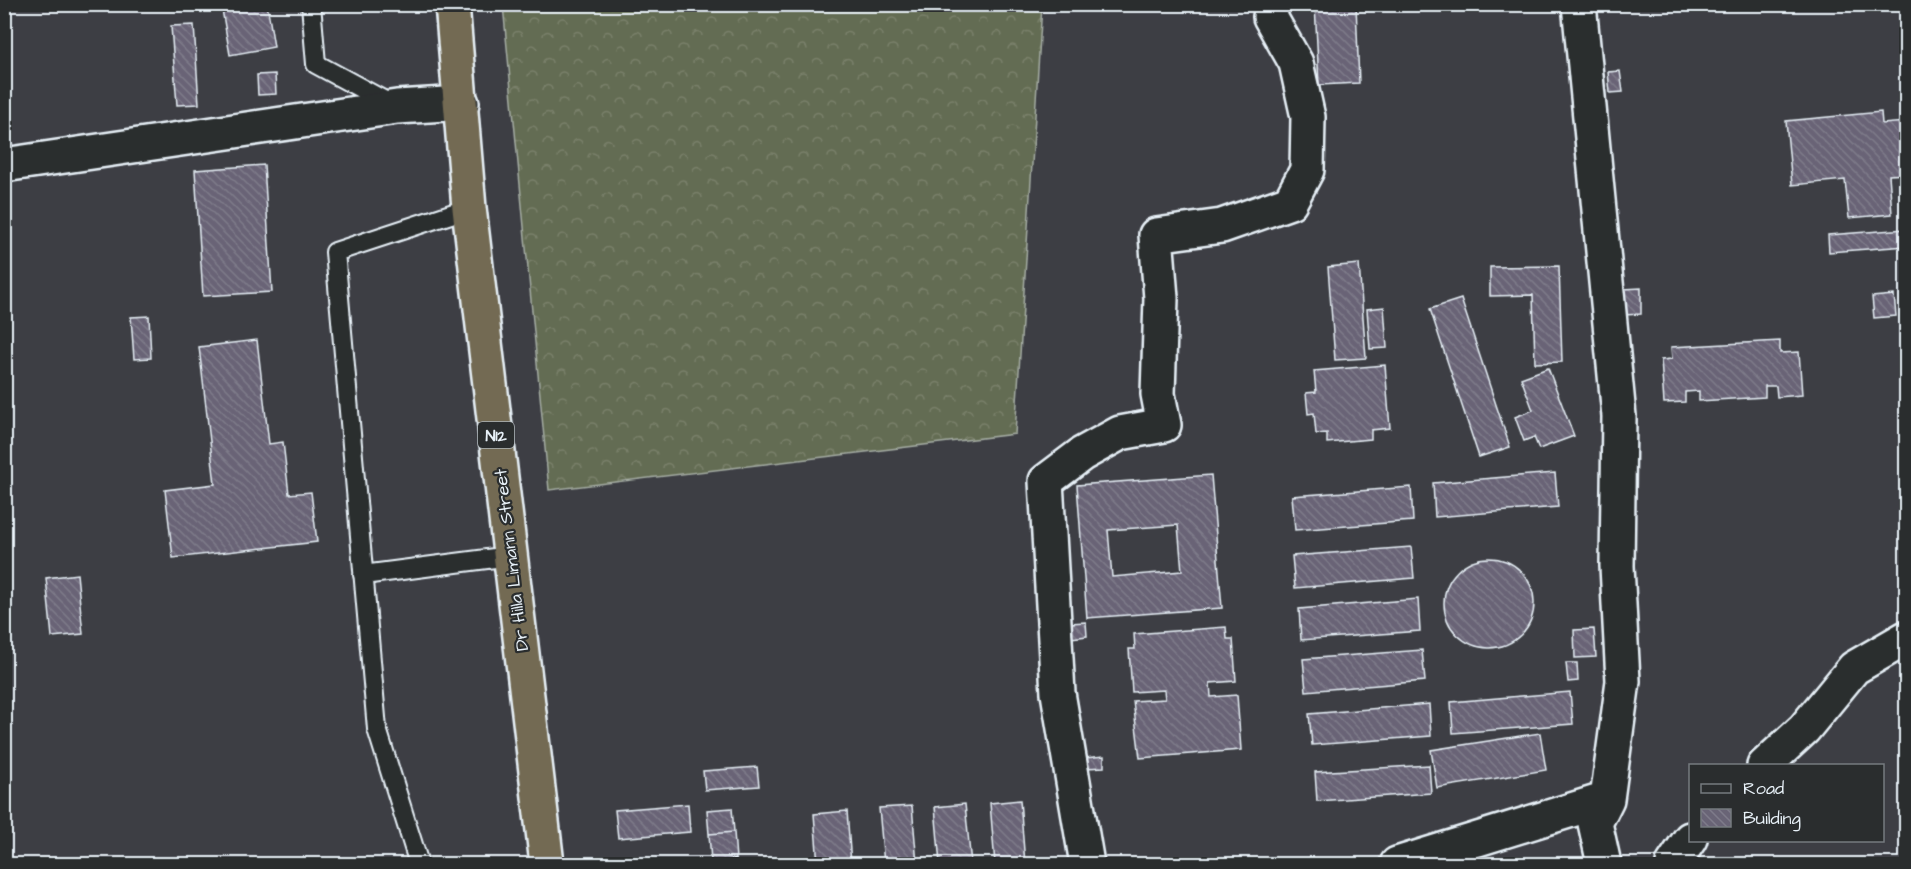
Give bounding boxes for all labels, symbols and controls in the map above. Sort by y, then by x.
road number: N12 [478,422,514,448]
street label: Dr Hilla Limann Street [488,467,535,653]
legend [1689,764,1884,842]
text: Road [1743,776,1784,801]
text: Building [1743,806,1801,832]

